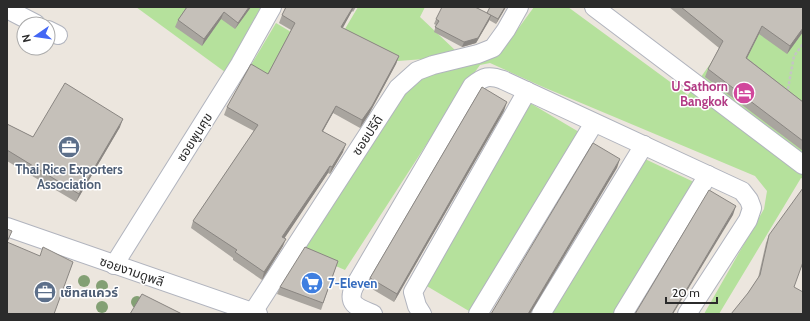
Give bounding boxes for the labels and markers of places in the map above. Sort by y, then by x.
place label: U Sathorn Bangkok [671,78,729,109]
hotel icon: U Sathorn Bangkok [731,80,757,106]
office icon: Thai Rice Exporters Association [56,134,82,160]
place label: Thai Rice Exporters Association [15,161,123,192]
supermarket icon: 7-Eleven [299,270,325,296]
place label: 7-Eleven [328,275,377,291]
office icon: เซ็ทสแควร์ [32,279,58,305]
place label: เซ็ทสแควร์ [60,284,118,300]

